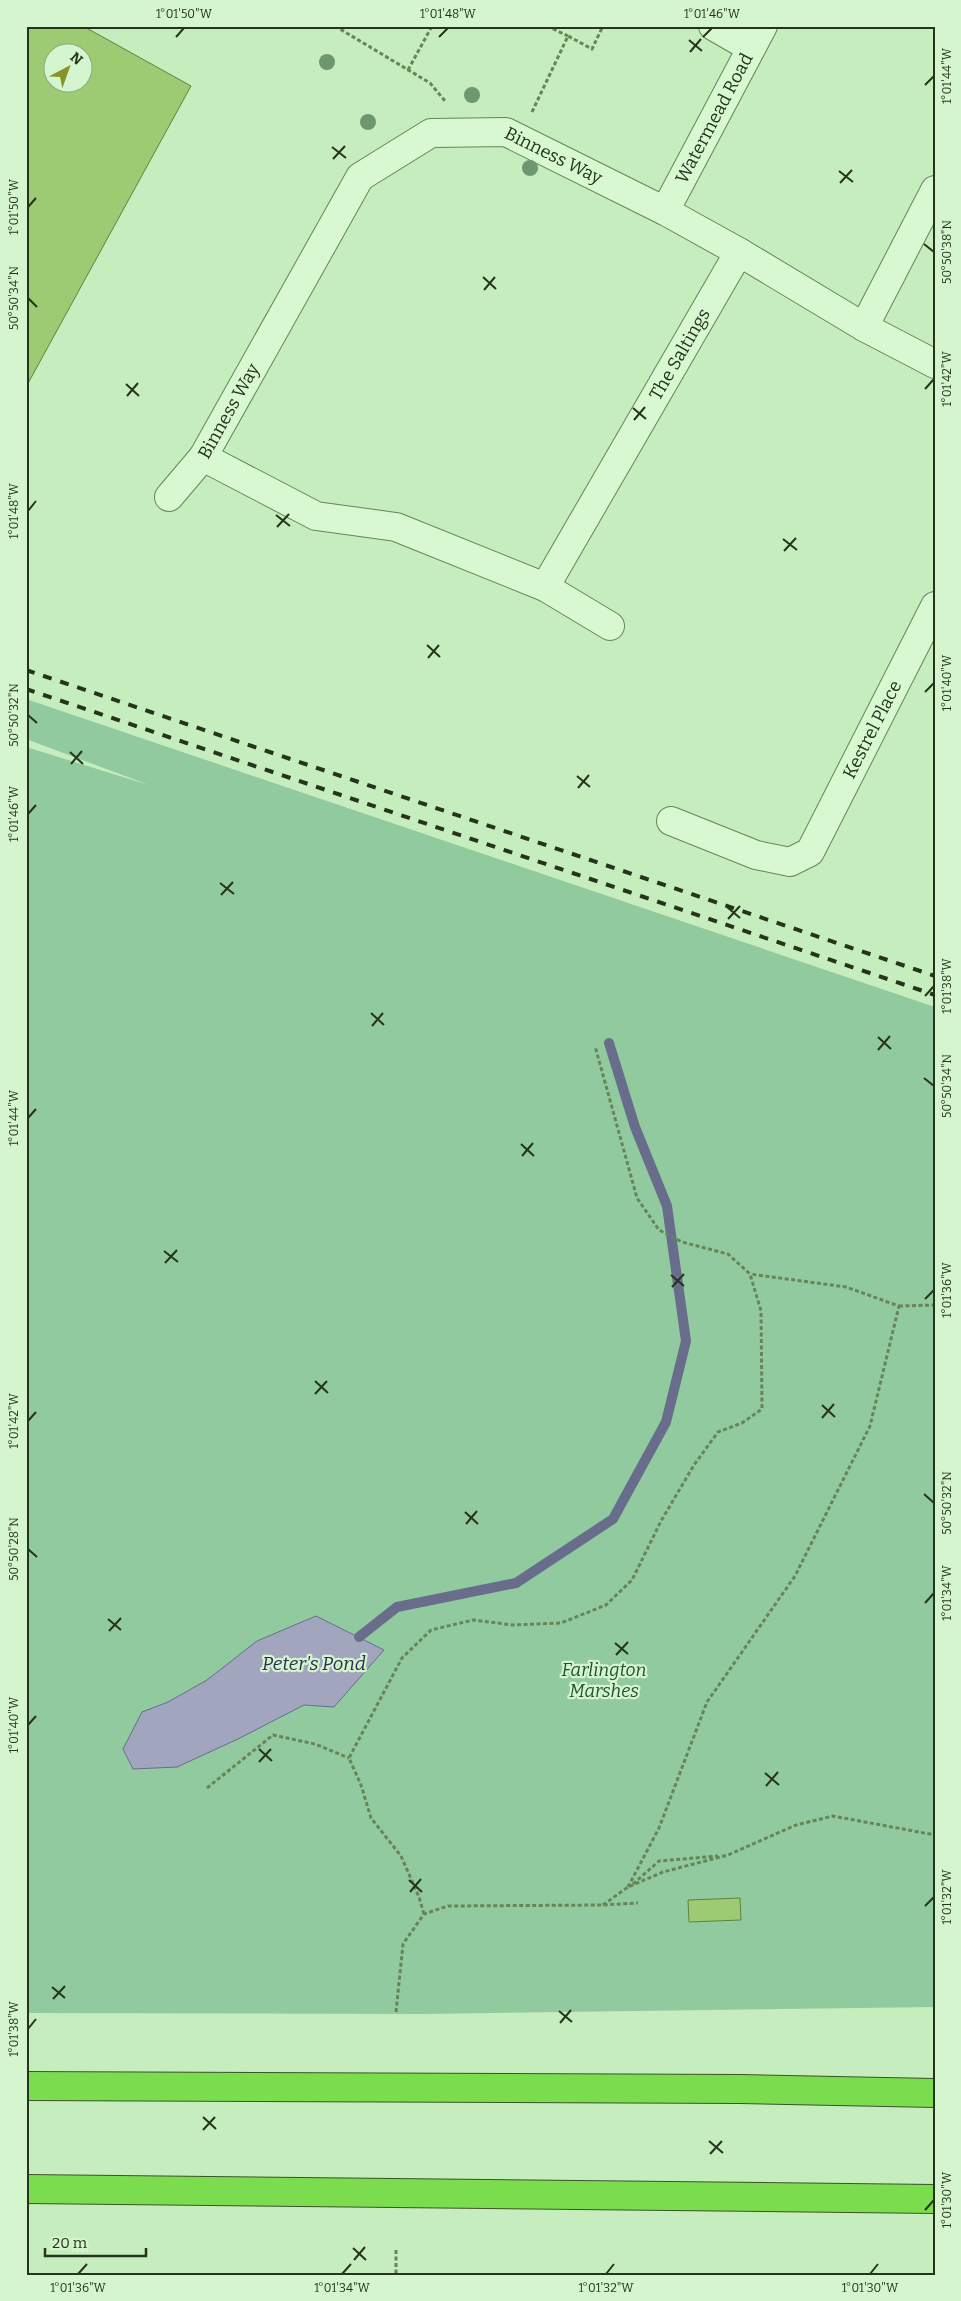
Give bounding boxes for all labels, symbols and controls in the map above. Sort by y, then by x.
text: 1°01'50"W [156,7,213,21]
text: 1°01'48"W [420,7,477,21]
text: 1°01'46"W [684,7,741,21]
north arrow [42,42,92,92]
text: 1°01'44"W [940,47,954,104]
text: N [67,49,86,69]
street label: Watermead Road [671,49,758,187]
street label: Binness Way [501,122,606,189]
text: 1°01'50"W [7,178,21,235]
text: 50°50'38"N [940,220,954,284]
text: 50°50'34"N [7,265,21,330]
street label: The Saltings [645,304,715,404]
text: 1°01'42"W [940,351,954,407]
street label: Binness Way [193,359,264,463]
text: 1°01'48"W [7,482,21,539]
text: 1°01'40"W [940,654,954,711]
street label: Kestrel Place [838,677,906,782]
text: 50°50'32"N [7,683,21,747]
text: 1°01'46"W [7,785,21,842]
text: 1°01'38"W [940,957,954,1014]
text: 50°50'34"N [940,1053,954,1118]
text: 1°01'44"W [7,1089,21,1146]
text: 1°01'36"W [940,1261,954,1318]
text: 1°01'42"W [7,1393,21,1449]
text: 50°50'32"N [940,1471,954,1535]
text: 50°50'28"N [7,1517,21,1581]
text: 1°01'34"W [940,1564,954,1621]
water label: Peter's Pond [262,1652,366,1675]
park label: Farlington Marshes [562,1659,646,1702]
text: 1°01'40"W [7,1696,21,1753]
text: 1°01'32"W [940,1869,954,1925]
text: 1°01'38"W [7,2000,21,2057]
text: 1°01'30"W [940,2171,954,2228]
scale bar [45,2226,146,2258]
text: 20 m [52,2234,88,2252]
text: 1°01'36"W [50,2281,107,2295]
text: 1°01'34"W [314,2281,371,2295]
text: 1°01'32"W [578,2281,634,2295]
text: 1°01'30"W [842,2281,899,2295]

